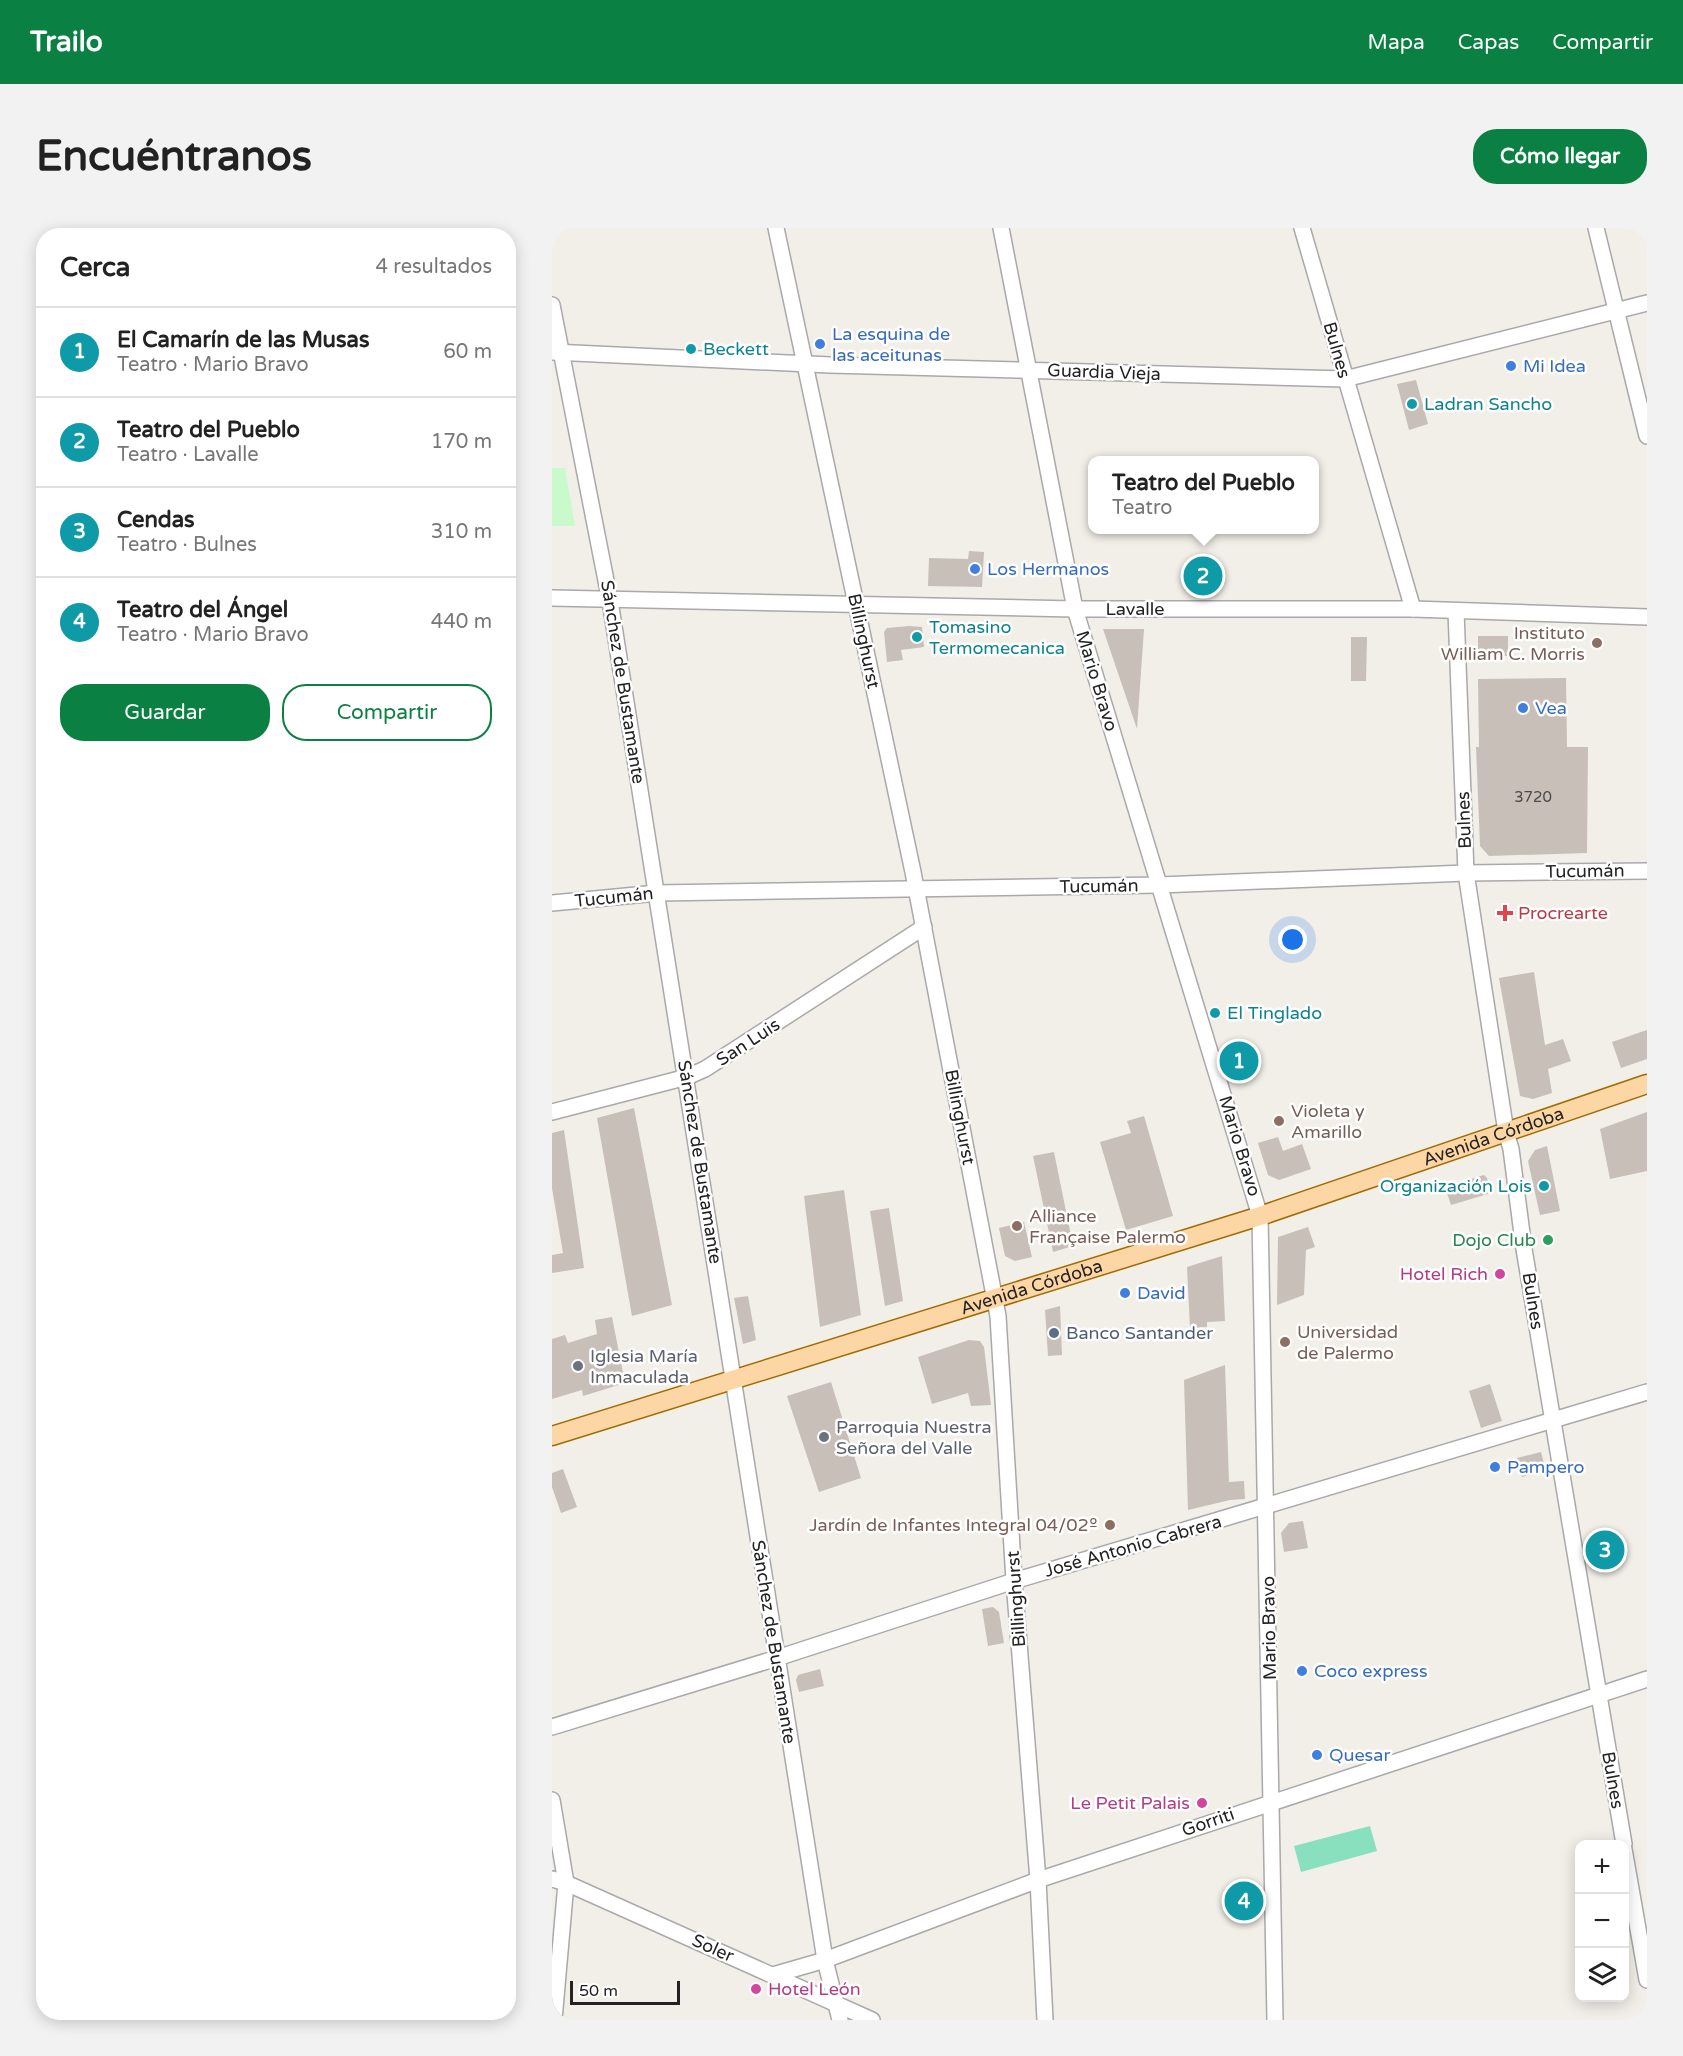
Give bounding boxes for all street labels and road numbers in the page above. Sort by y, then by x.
street label: Bulnes [1318,319,1356,381]
street label: Guardia Vieja [1047,359,1161,385]
street label: Sánchez de Bustamante [596,579,650,785]
street label: Billinghurst [843,591,885,691]
street label: Lavalle [1105,598,1165,620]
street label: Mario Bravo [1071,628,1123,734]
street label: Bulnes [1452,791,1476,849]
street label: Tucumán [1545,859,1625,883]
street label: Tucumán [1059,874,1139,898]
street label: Tucumán [574,882,654,912]
street label: San Luis [712,1013,784,1071]
street label: Sánchez de Bustamante [673,1059,727,1265]
street label: Billinghurst [940,1067,980,1167]
street label: Mario Bravo [1214,1093,1266,1199]
street label: Avenida Córdoba [1420,1102,1567,1171]
street label: Avenida Córdoba [958,1255,1105,1319]
street label: Bulnes [1518,1271,1548,1331]
street label: José Antonio Cabrera [1042,1510,1224,1582]
street label: Sánchez de Bustamante [747,1539,801,1745]
street label: Billinghurst [1002,1550,1030,1648]
street label: Mario Bravo [1257,1576,1281,1680]
street label: Bulnes [1597,1750,1629,1810]
street label: Gorriti [1179,1803,1237,1841]
street label: Soler [689,1929,737,1967]

